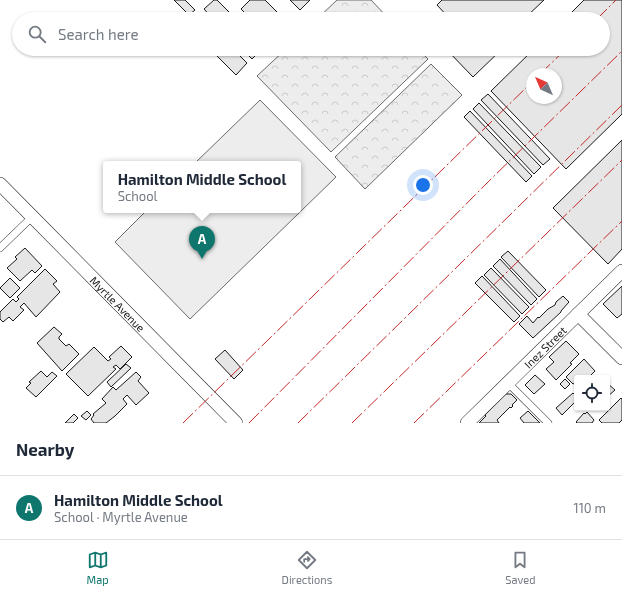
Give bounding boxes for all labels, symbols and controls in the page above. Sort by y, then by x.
search box [12,12,610,56]
icon: search [26,23,48,45]
text: Search here [58,25,139,43]
north arrow [526,68,562,104]
popup [103,161,301,213]
text: Hamilton Middle School [118,170,286,188]
your location [413,175,433,195]
text: School [118,188,157,204]
pin: A [189,226,215,259]
street label: Myrtle Avenue [88,273,148,334]
street label: Inez Street [521,323,569,370]
map controls [574,375,610,411]
button: locate [574,375,610,411]
text: Nearby [16,439,74,459]
text: Hamilton Middle School [54,491,223,509]
text: A [25,500,33,516]
text: 110 m [574,500,606,516]
text: School · Myrtle Avenue [54,509,188,525]
tab: Map [87,549,109,586]
tab: Directions [282,549,332,586]
tab: Saved [505,549,536,586]

